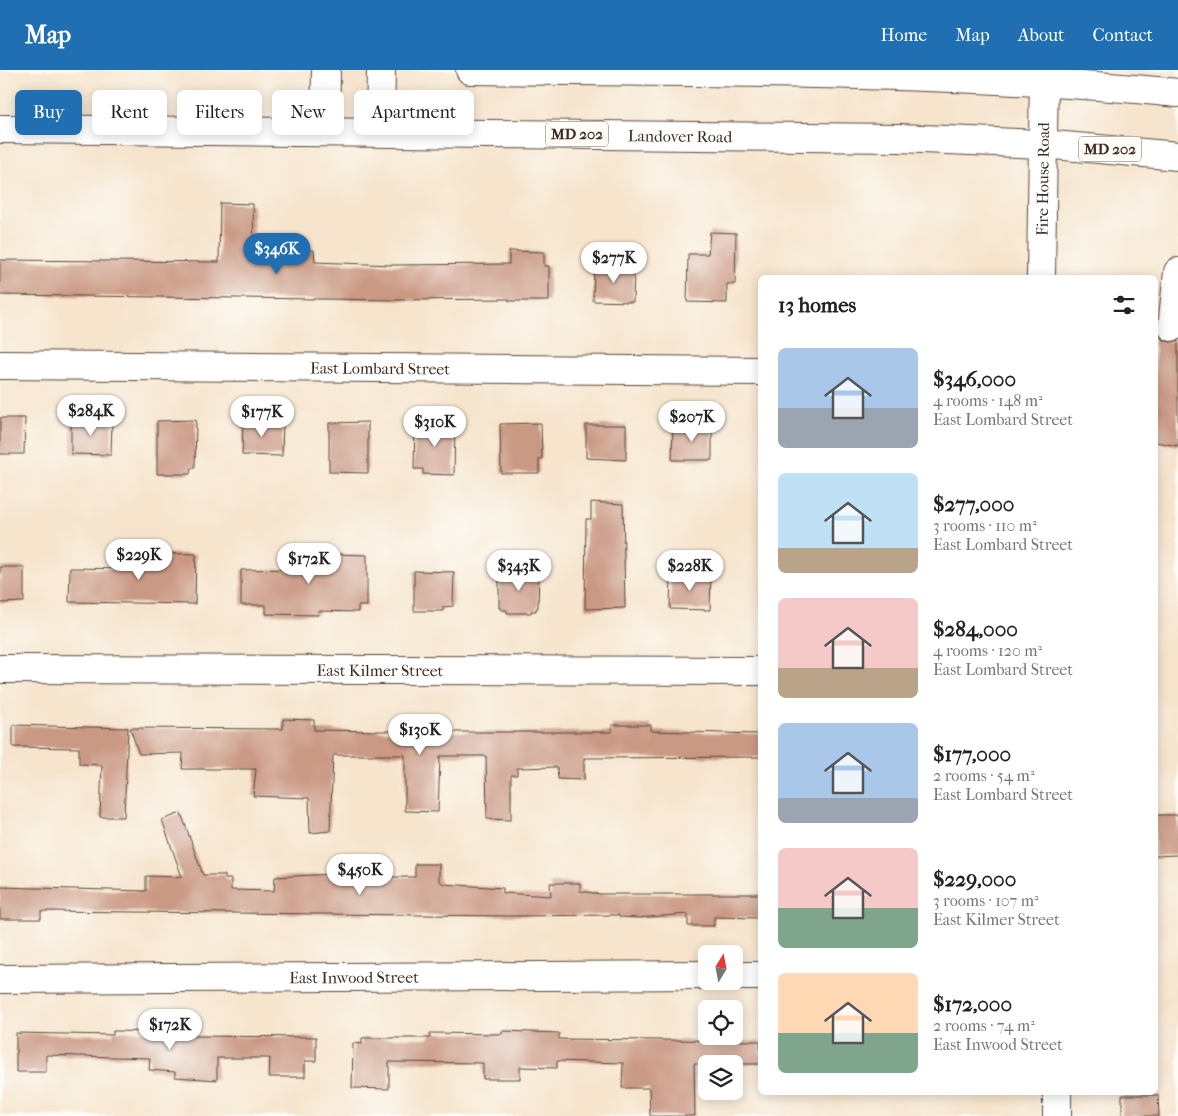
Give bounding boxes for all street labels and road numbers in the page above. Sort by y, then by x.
road number: MD 202 [546,122,608,146]
street label: Fire House Road [1032,122,1053,236]
street label: Landover Road [628,126,733,146]
road number: MD 202 [1079,136,1141,162]
street label: East Lombard Street [310,358,450,378]
street label: East Kilmer Street [317,660,444,680]
street label: East Inwood Street [289,967,419,987]

